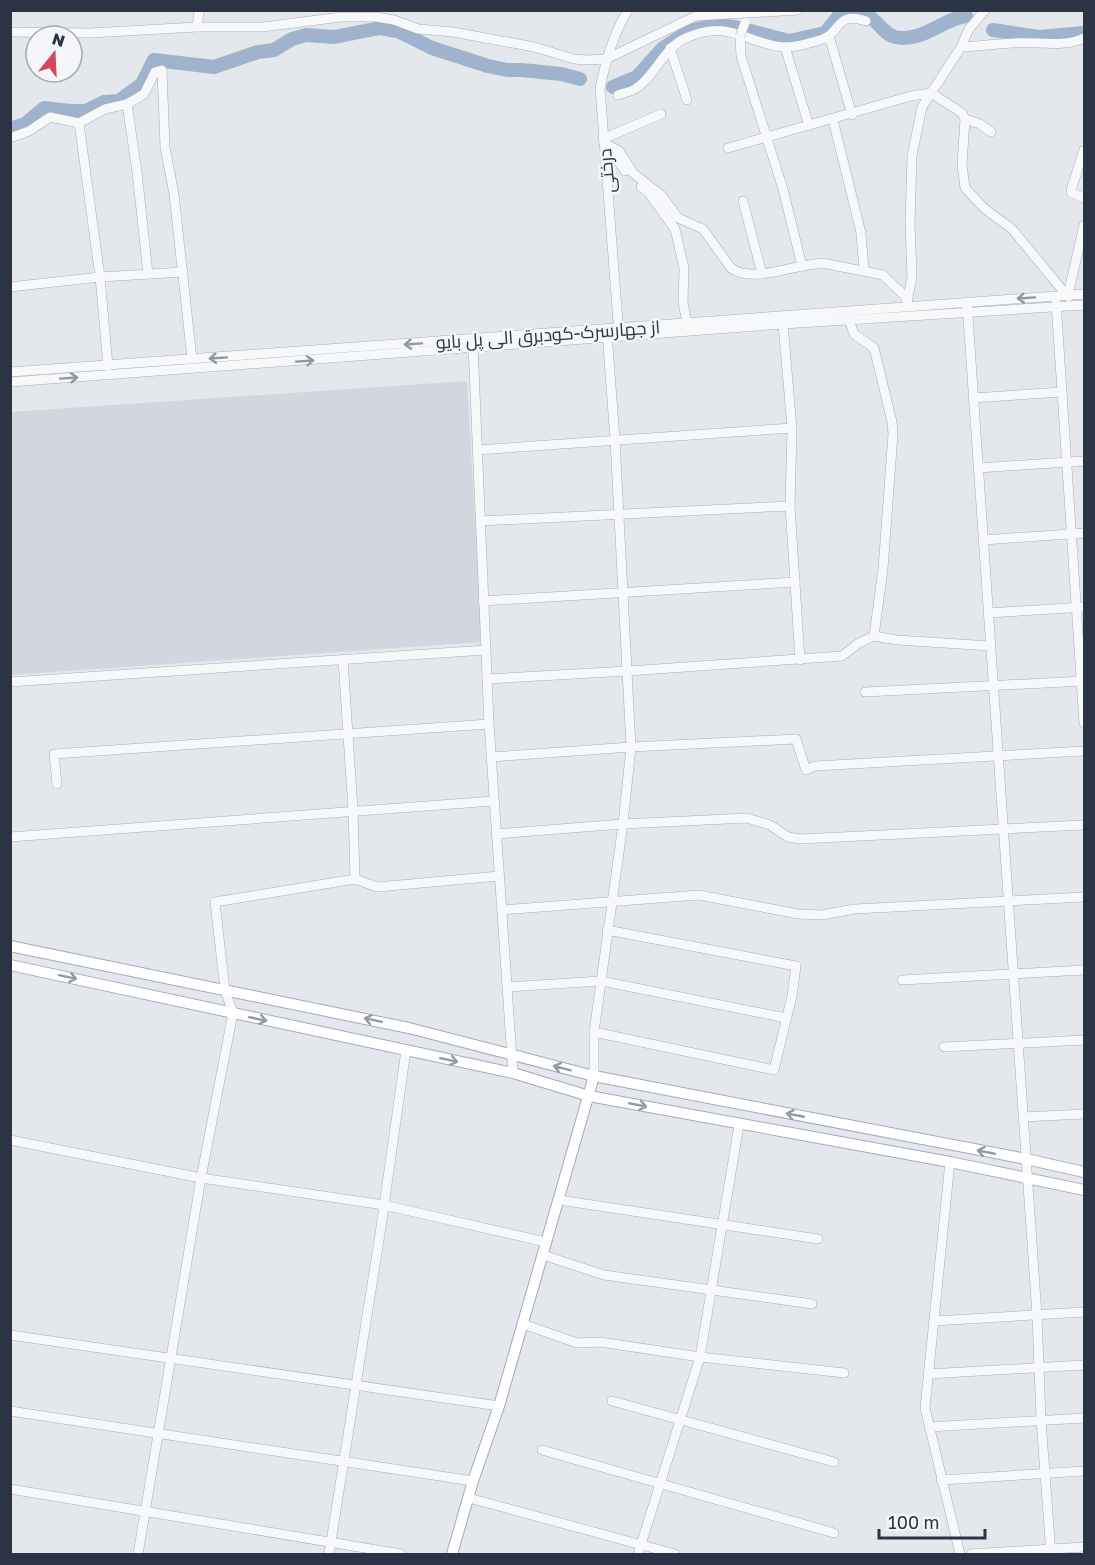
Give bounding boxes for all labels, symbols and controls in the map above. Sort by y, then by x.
north arrow [24,24,84,84]
text: N [50,28,68,51]
street label: درختی [593,148,620,194]
one-way arrow [1017,293,1037,304]
street label: از جهارسرک-کودبرق الی پل بایو [435,315,661,355]
one-way arrow [403,338,423,349]
one-way arrow [209,352,229,363]
one-way arrow [295,355,315,366]
one-way arrow [58,372,78,383]
one-way arrow [57,972,77,983]
one-way arrow [248,1013,267,1025]
one-way arrow [364,1014,384,1025]
one-way arrow [439,1054,458,1066]
one-way arrow [553,1062,572,1074]
one-way arrow [628,1100,648,1111]
one-way arrow [785,1109,805,1120]
one-way arrow [977,1146,996,1157]
scale bar [879,1502,986,1540]
text: 100 m [888,1511,939,1533]

